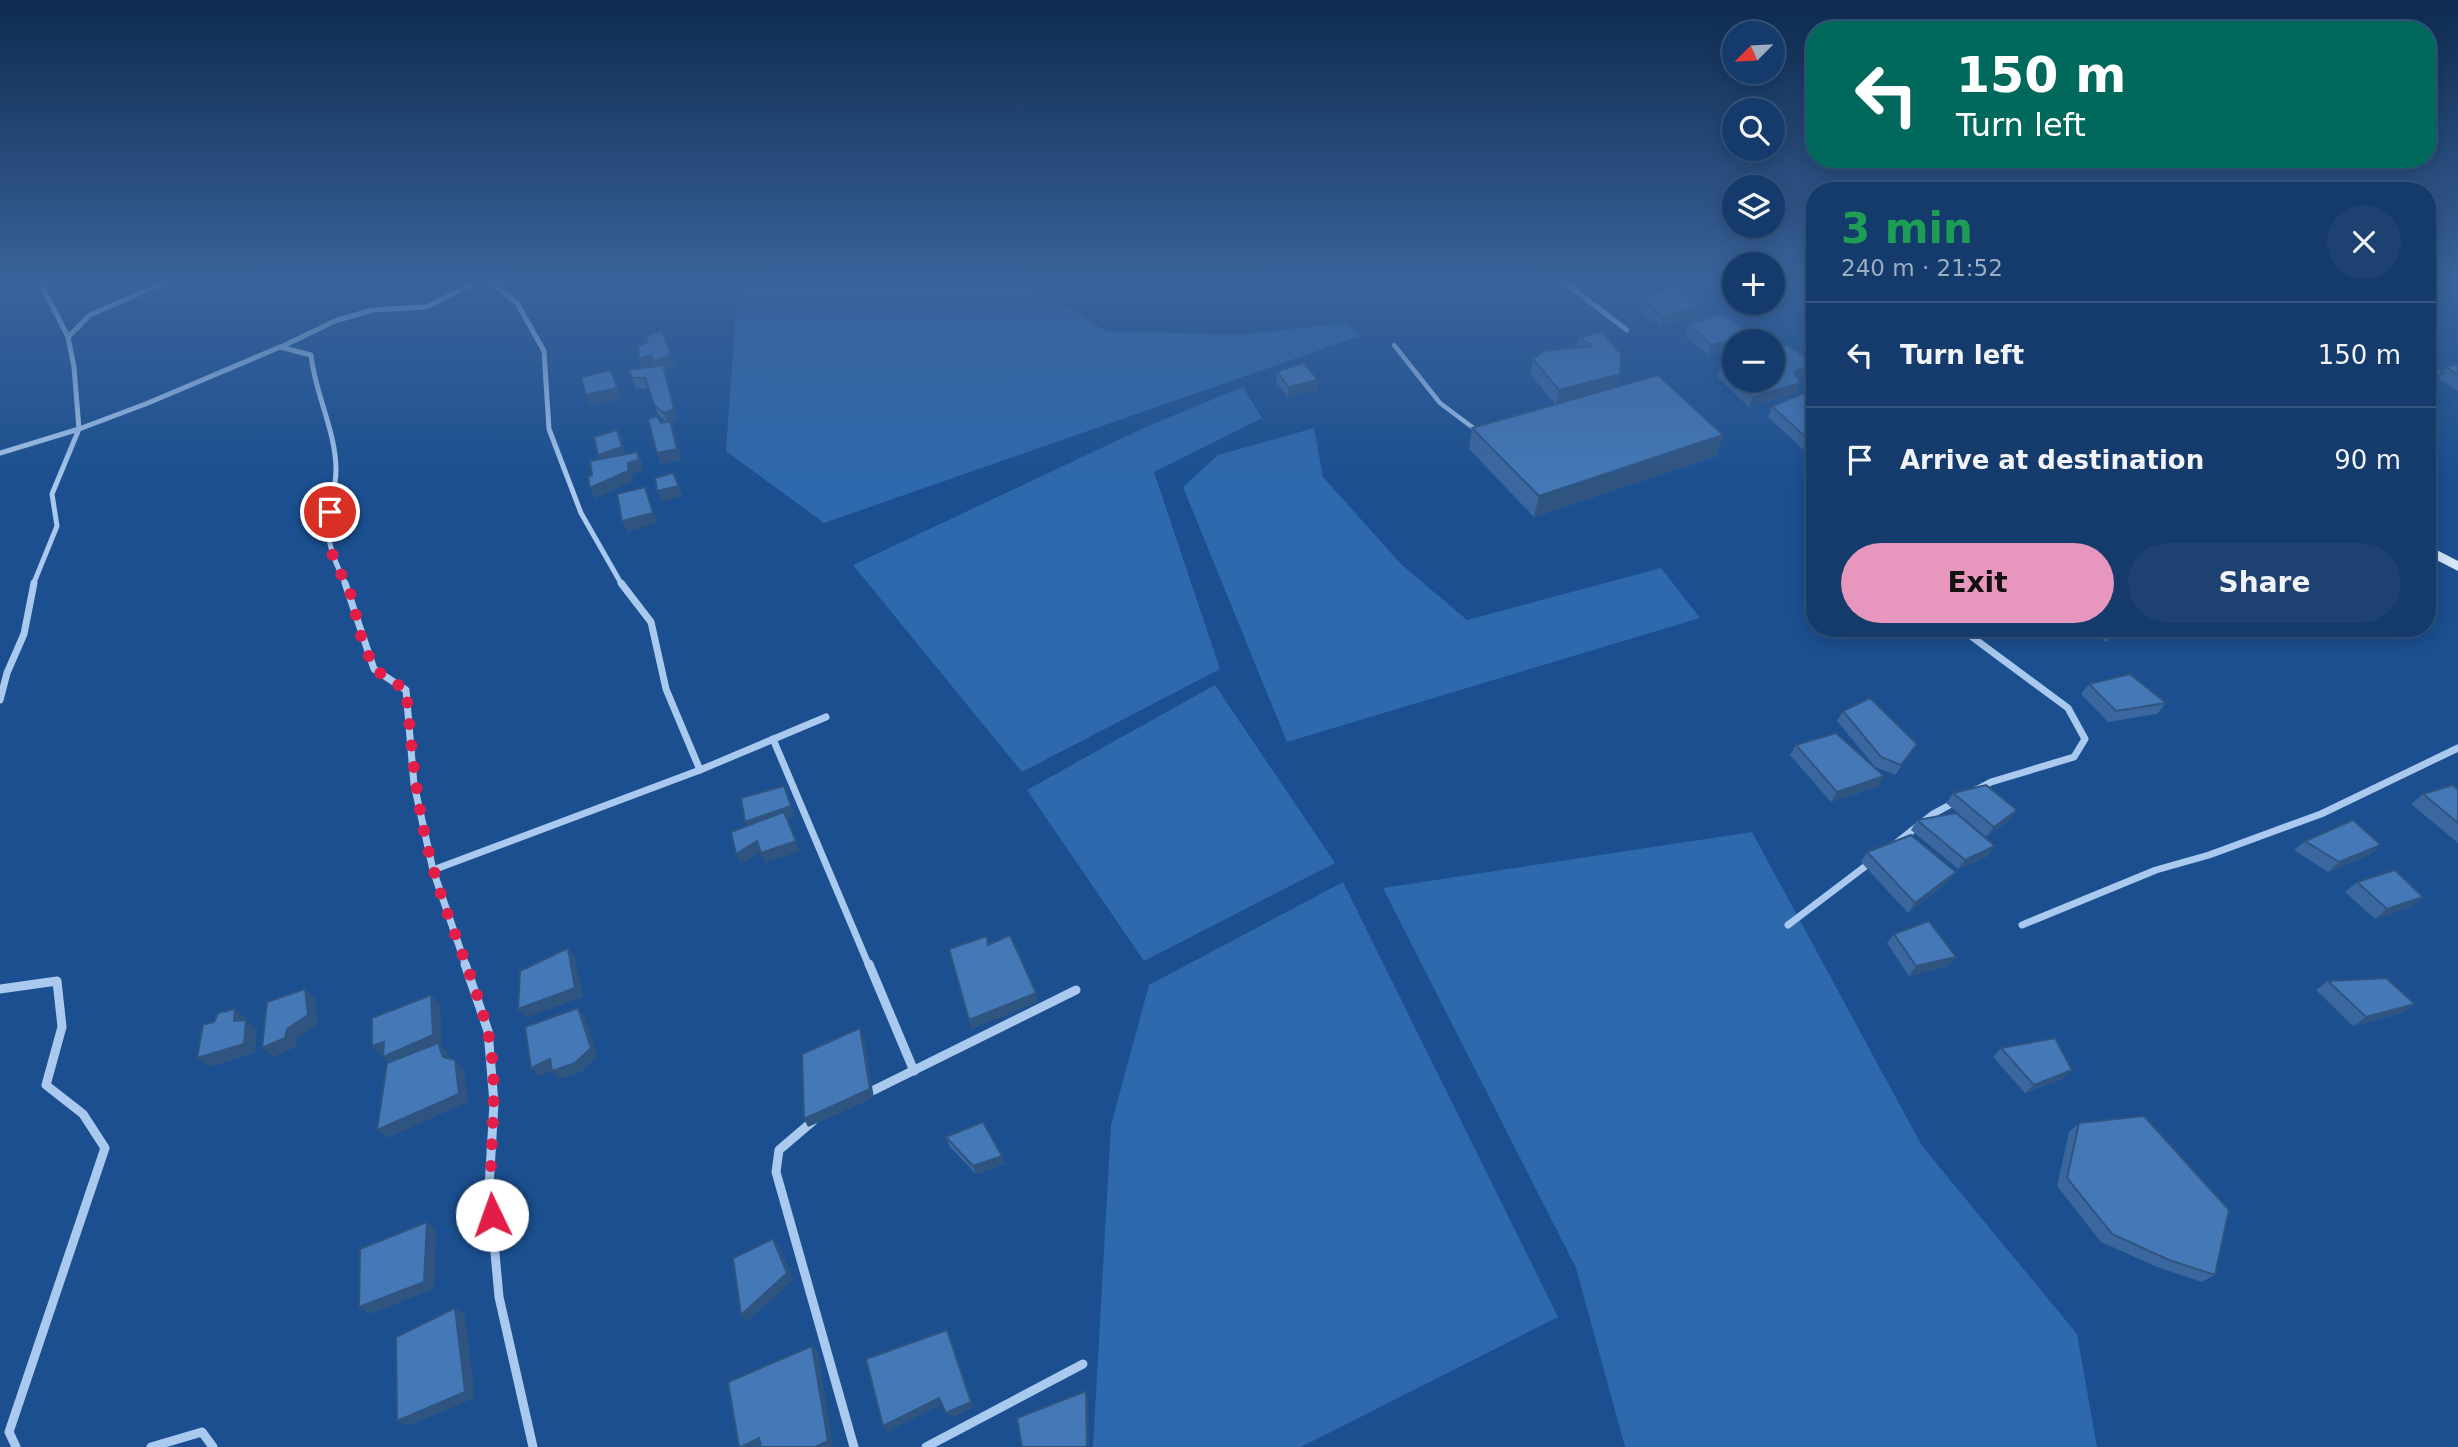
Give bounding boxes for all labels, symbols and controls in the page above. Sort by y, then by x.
north arrow [1722,21,1785,84]
map controls [1722,21,1785,392]
text: 150 m [1956,47,2126,104]
icon: left [1841,49,1932,140]
button: search [1722,98,1785,161]
text: Turn left [1956,106,2086,144]
button: layers [1722,175,1785,238]
text: 3 min [1841,204,1973,253]
button: close [2327,205,2401,279]
button: + [1722,252,1785,315]
text: 240 m · 21:52 [1841,255,2003,281]
button: − [1722,329,1785,392]
icon: left [1841,336,1879,374]
text: Turn left [1900,340,2024,370]
text: 150 m [2318,340,2401,370]
icon: arrive [1841,441,1879,479]
text: Arrive at destination [1900,445,2204,475]
text: 90 m [2334,445,2401,475]
pin [300,482,360,542]
icon: arrive [311,493,349,531]
button: Exit [1841,543,2114,623]
button: Share [2128,543,2401,623]
position arrow [455,1178,529,1252]

